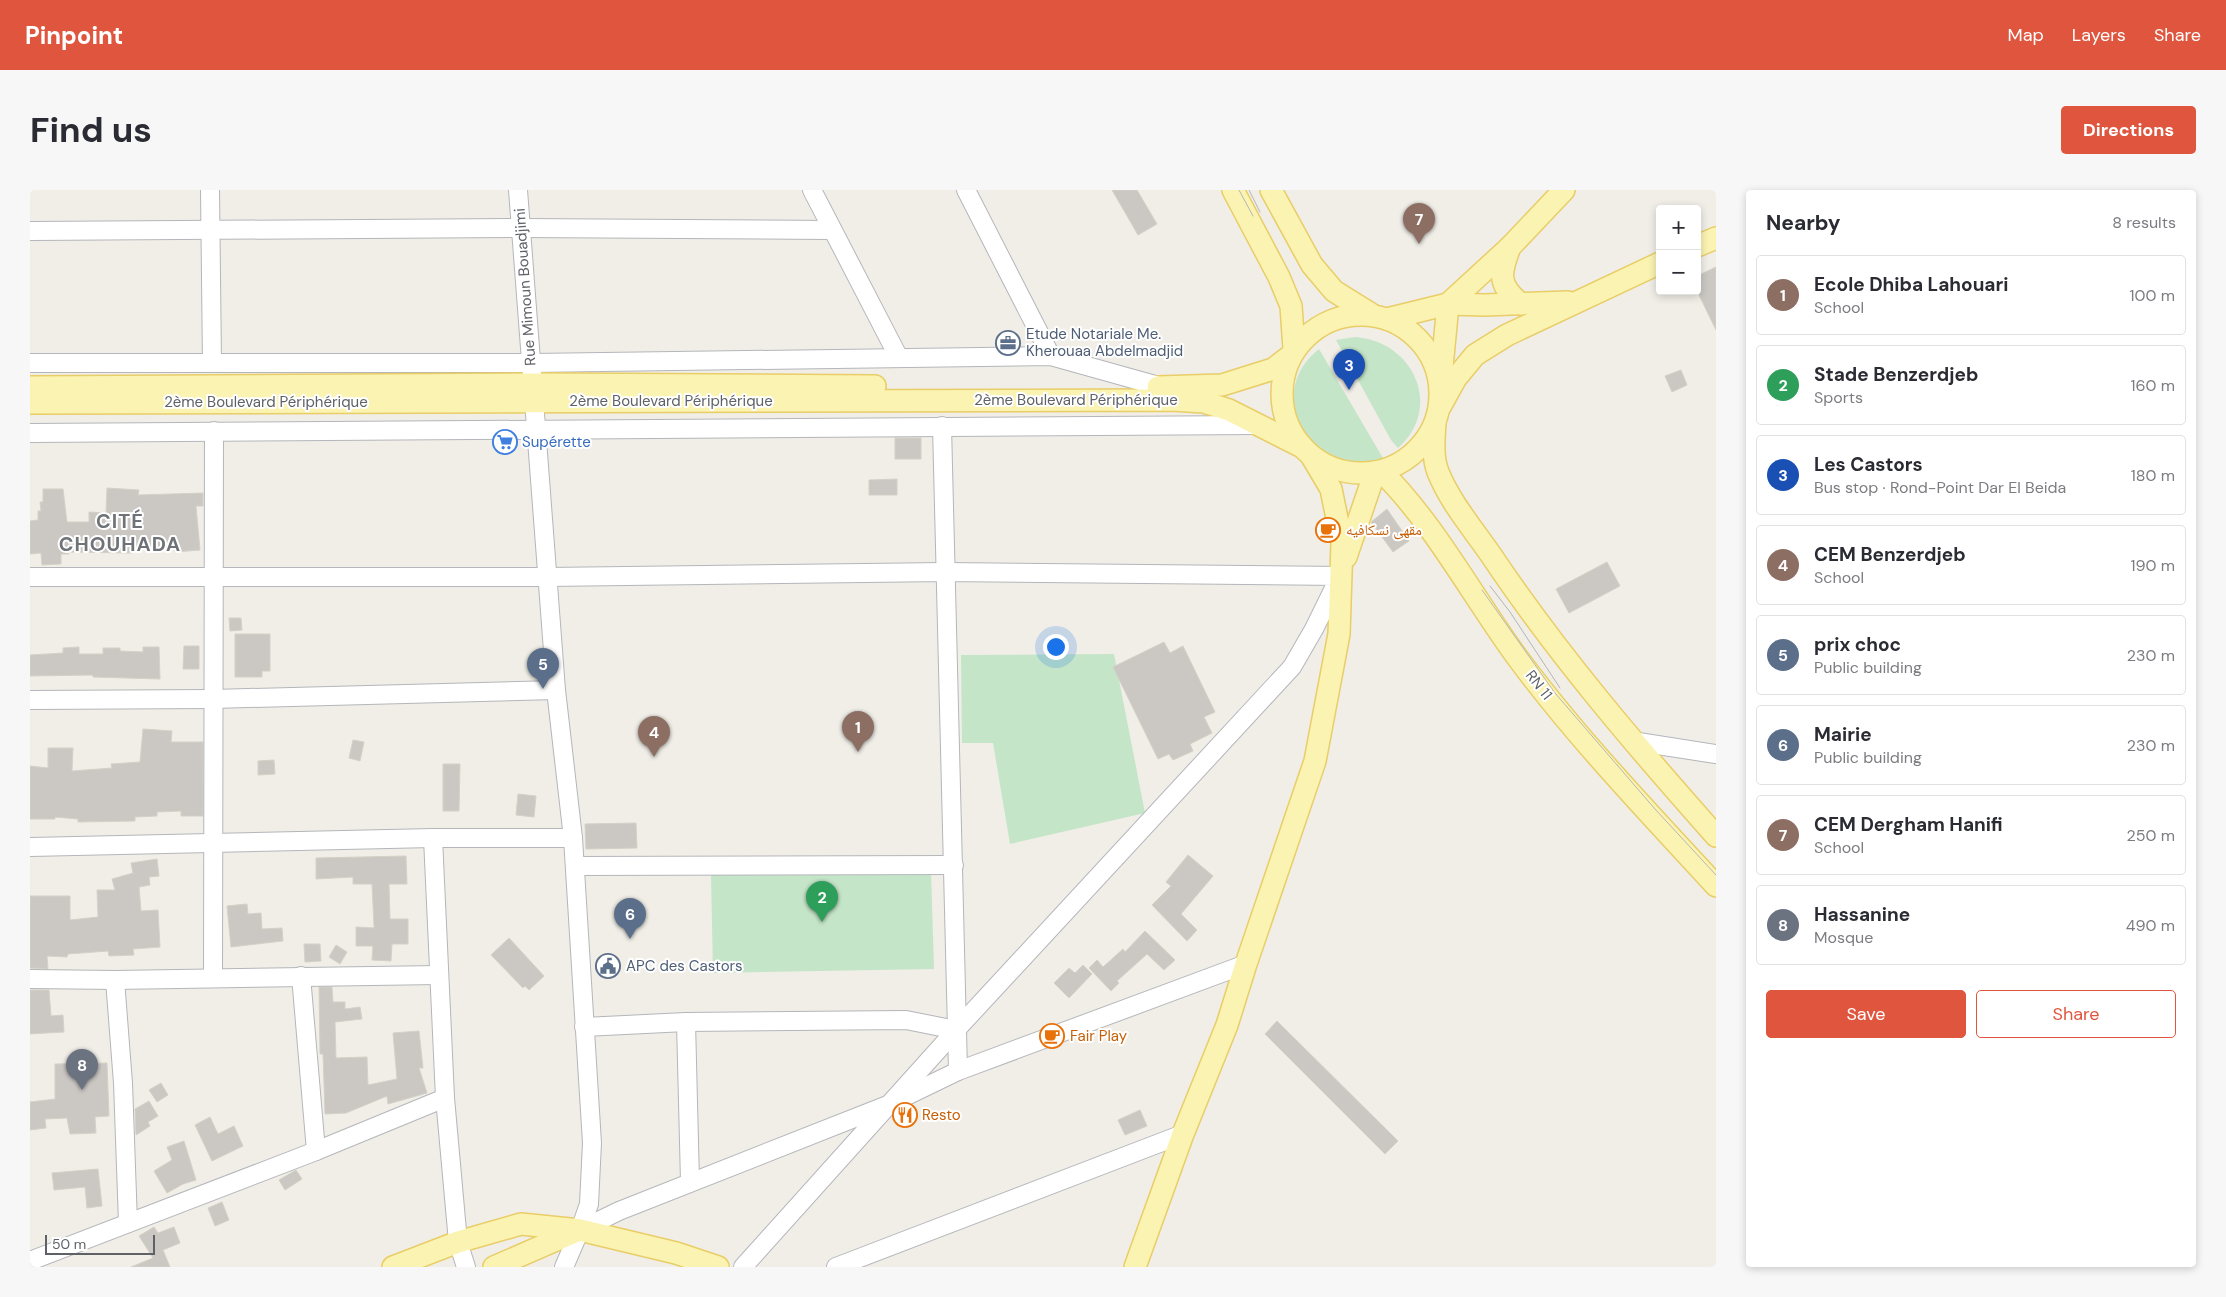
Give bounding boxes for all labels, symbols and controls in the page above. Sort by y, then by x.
text: Pinpoint [25,20,123,51]
text: Map [2008,23,2044,47]
text: Layers [2072,23,2126,47]
text: Share [2154,23,2201,47]
button: Directions [2061,106,2196,154]
text: Find us [30,107,152,153]
pin: 7 [1403,203,1435,244]
map controls [1656,205,1701,295]
button: + [1656,205,1701,250]
street label: Rue Mimoun Bouadjimi [510,207,540,367]
text: Nearby [1766,209,1840,237]
text: 8 results [2112,212,2176,233]
button: − [1656,250,1701,295]
text: Ecole Dhiba Lahouari [1814,272,2009,297]
text: 1 [1780,285,1786,306]
text: 100 m [2130,285,2175,306]
text: School [1814,297,1864,318]
place label: Etude Notariale Me. Kherouaa Abdelmadjid [1026,324,1183,361]
office icon: Etude Notariale Me. Kherouaa Abdelmadjid [995,330,1021,356]
pin: 3 [1333,349,1365,390]
text: Stade Benzerdjeb [1814,362,1978,387]
text: 2 [1778,375,1788,396]
text: 160 m [2131,375,2175,396]
text: Sports [1814,387,1863,408]
street label: 2ème Boulevard Périphérique [974,390,1178,410]
street label: 2ème Boulevard Périphérique [569,391,773,411]
street label: 2ème Boulevard Périphérique [164,392,368,412]
supermarket icon: Supérette [492,429,518,455]
place label: Supérette [522,432,591,452]
text: Les Castors [1814,452,1923,477]
text: 3 [1778,465,1788,486]
text: 180 m [2131,465,2175,486]
text: Bus stop · Rond-Point Dar El Beida [1814,477,2066,498]
district label: CITÉ CHOUHADA [59,508,181,557]
cafe icon: مقهى نسكافيه [1315,517,1341,543]
place label: مقهى نسكافيه [1346,520,1422,540]
text: CEM Benzerdjeb [1814,542,1966,567]
text: 4 [1778,555,1788,576]
text: 190 m [2131,555,2175,576]
text: School [1814,567,1864,588]
text: prix choc [1814,632,1901,657]
your location [1043,634,1069,660]
text: 5 [1778,645,1788,666]
text: 230 m [2127,645,2175,666]
pin: 5 [527,648,559,689]
text: Public building [1814,657,1922,678]
street label: RN 11 [1521,666,1557,704]
pin: 1 [842,711,874,752]
pin: 4 [638,716,670,757]
text: Mairie [1814,722,1872,747]
text: 6 [1778,735,1788,756]
text: 230 m [2127,735,2175,756]
text: Public building [1814,747,1922,768]
text: CEM Dergham Hanifi [1814,812,2003,837]
text: 7 [1779,825,1787,846]
text: 250 m [2127,825,2175,846]
text: School [1814,837,1864,858]
pin: 2 [806,881,838,922]
pin: 6 [614,898,646,939]
text: Hassanine [1814,902,1910,927]
text: 8 [1778,915,1788,936]
text: 490 m [2126,915,2175,936]
text: Mosque [1814,927,1873,948]
public building icon: APC des Castors [595,953,621,979]
place label: APC des Castors [626,956,743,976]
button: Save [1766,990,1966,1038]
button: Share [1976,990,2176,1038]
cafe icon: Fair Play [1039,1023,1065,1049]
place label: Fair Play [1070,1026,1128,1046]
pin: 8 [66,1049,98,1090]
restaurant icon: Resto [892,1102,918,1128]
place label: Resto [922,1105,961,1125]
scale bar [45,1232,155,1255]
text: 50 m [52,1235,86,1253]

